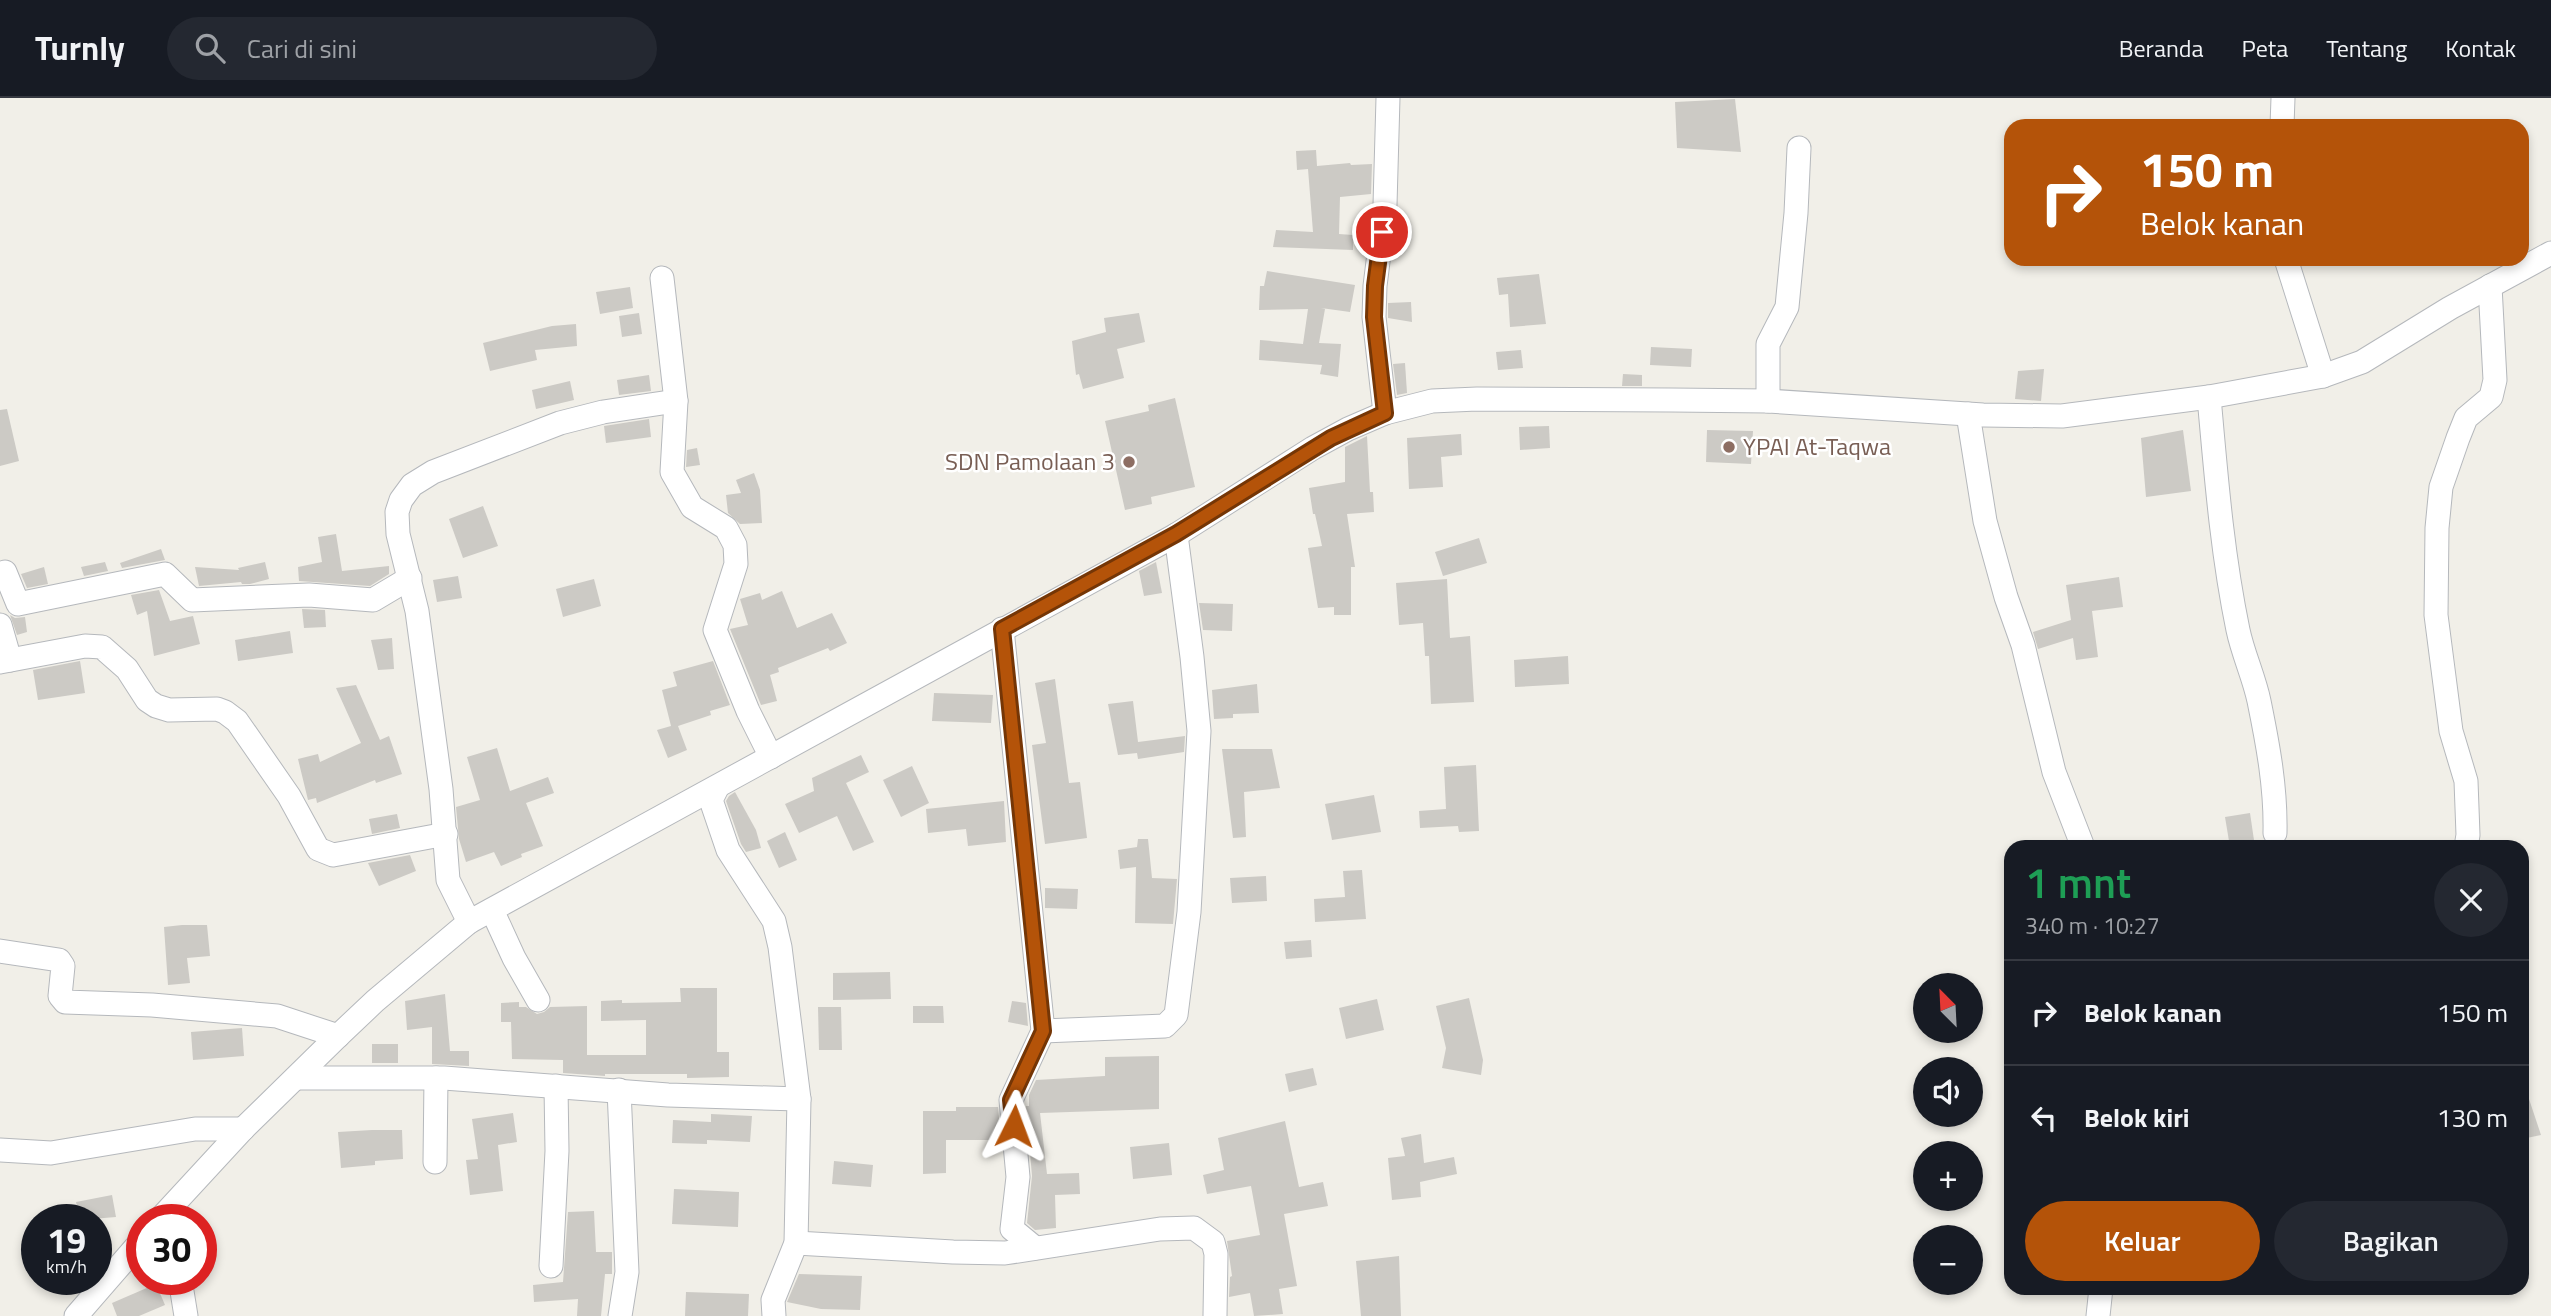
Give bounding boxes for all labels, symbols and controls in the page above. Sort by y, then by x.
search box [167,17,657,80]
text: Turnly [35,23,125,73]
icon: search [191,29,229,67]
text: Cari di sini [247,29,357,68]
text: Beranda [2119,30,2204,66]
text: Peta [2242,30,2288,66]
text: Tentang [2326,30,2407,66]
text: Kontak [2445,30,2516,66]
text: 150 m [2140,131,2274,206]
icon: right [2025,147,2116,238]
text: Belok kanan [2140,199,2304,247]
pin [1352,202,1412,262]
icon: arrive [1363,213,1401,251]
place label: YPAI At-Taqwa [1743,428,1891,464]
marker: YPAI At-Taqwa [1721,439,1737,455]
place label: SDN Pamolaan 3 [945,443,1115,479]
marker: SDN Pamolaan 3 [1121,454,1137,470]
text: 1 mnt [2025,850,2131,914]
button: close [2434,863,2508,937]
text: 340 m · 10:27 [2025,908,2160,943]
north arrow [1913,973,1983,1043]
map controls [1913,973,1983,1295]
text: Belok kanan [2084,993,2222,1032]
text: 150 m [2437,993,2508,1032]
icon: right [2025,994,2063,1032]
button: sound [1913,1057,1983,1127]
position arrow [977,1089,1051,1163]
text: Belok kiri [2084,1098,2190,1137]
text: 130 m [2437,1098,2508,1137]
icon: left [2025,1099,2063,1137]
button: + [1913,1141,1983,1211]
button: Keluar [2025,1201,2260,1281]
button: Bagikan [2274,1201,2508,1281]
speed limit sign: 30 [126,1204,217,1295]
text: 19 [47,1213,86,1267]
button: − [1913,1225,1983,1295]
text: km/h [46,1253,87,1280]

